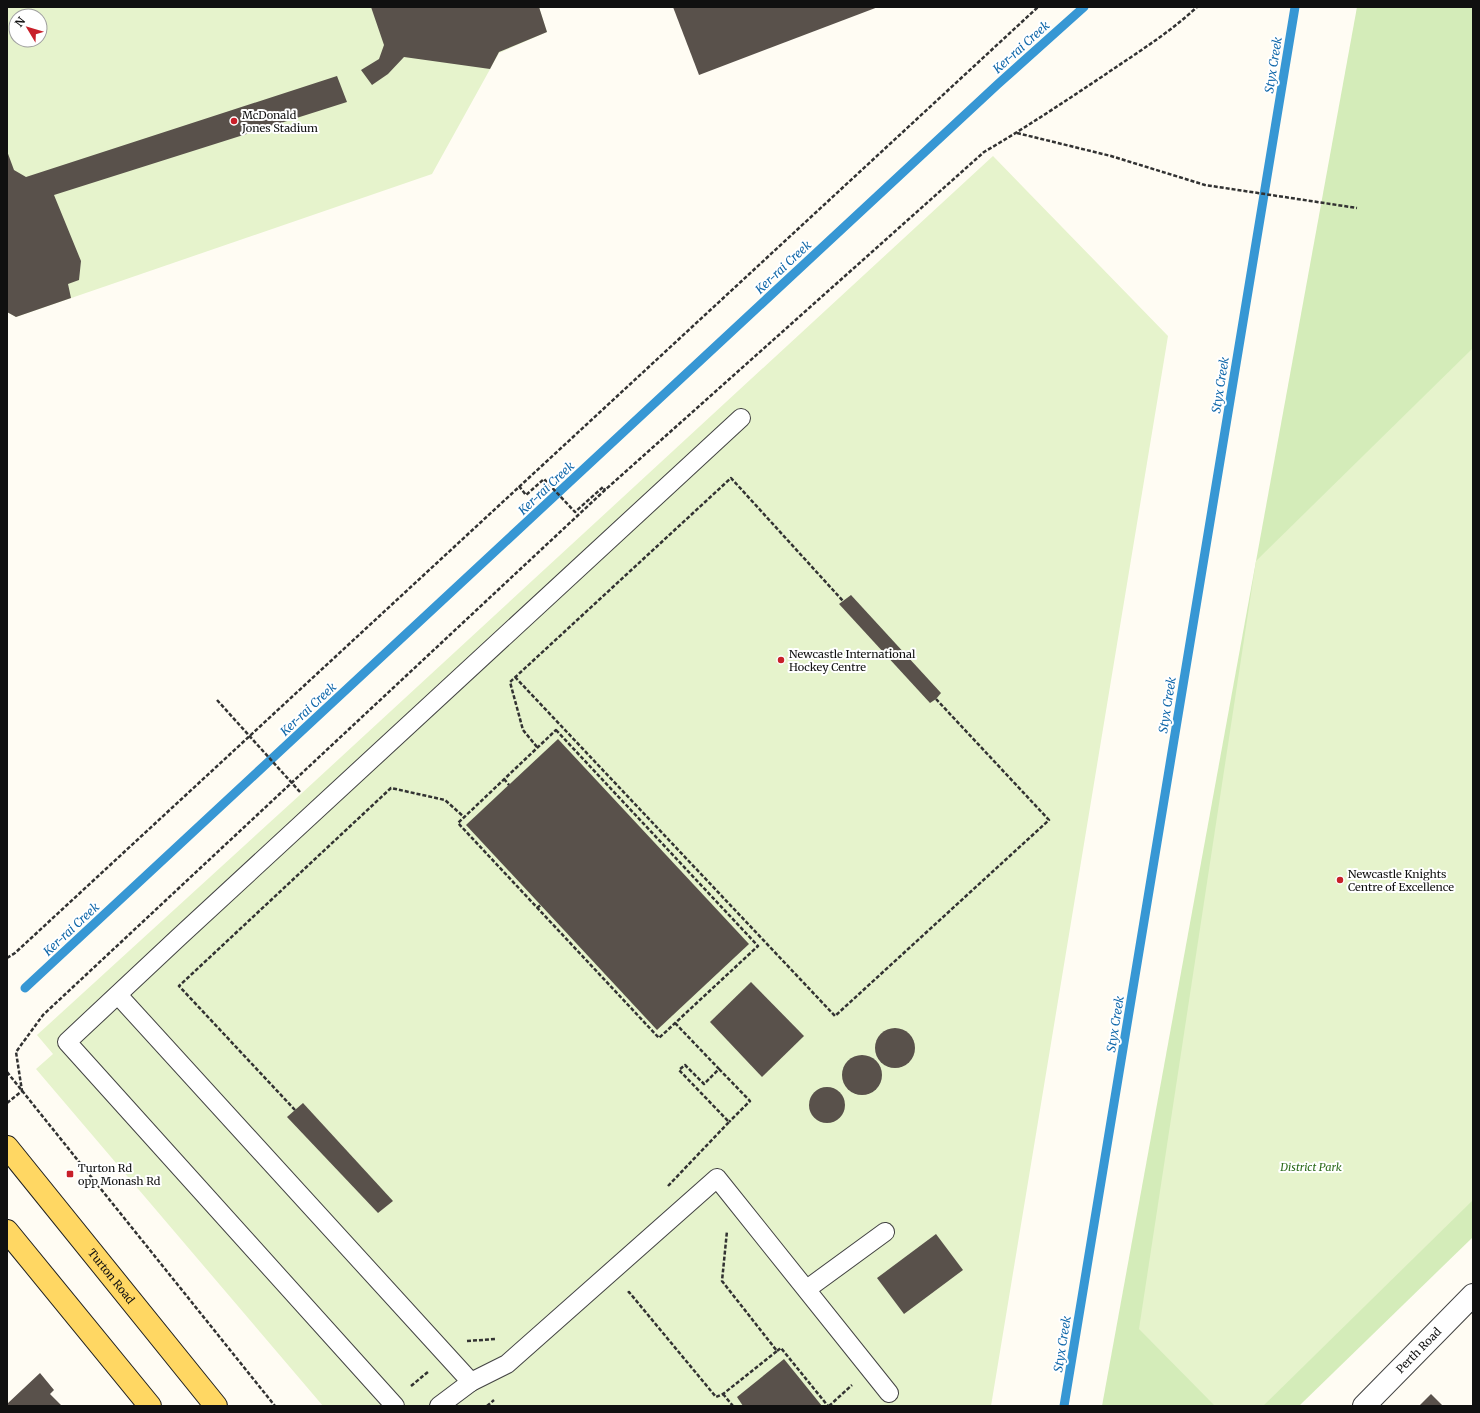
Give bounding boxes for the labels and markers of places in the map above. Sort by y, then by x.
place label: McDonald Jones Stadium [241,108,318,135]
marker: McDonald Jones Stadium [229,116,239,126]
place label: Newcastle International Hockey Centre [789,647,916,674]
marker: Newcastle International Hockey Centre [776,655,786,665]
place label: Newcastle Knights Centre of Excellence [1348,867,1454,894]
marker: Newcastle Knights Centre of Excellence [1335,875,1345,885]
place label: Turton Rd opp Monash Rd [78,1161,161,1188]
marker: Turton Rd opp Monash Rd [65,1169,75,1179]

